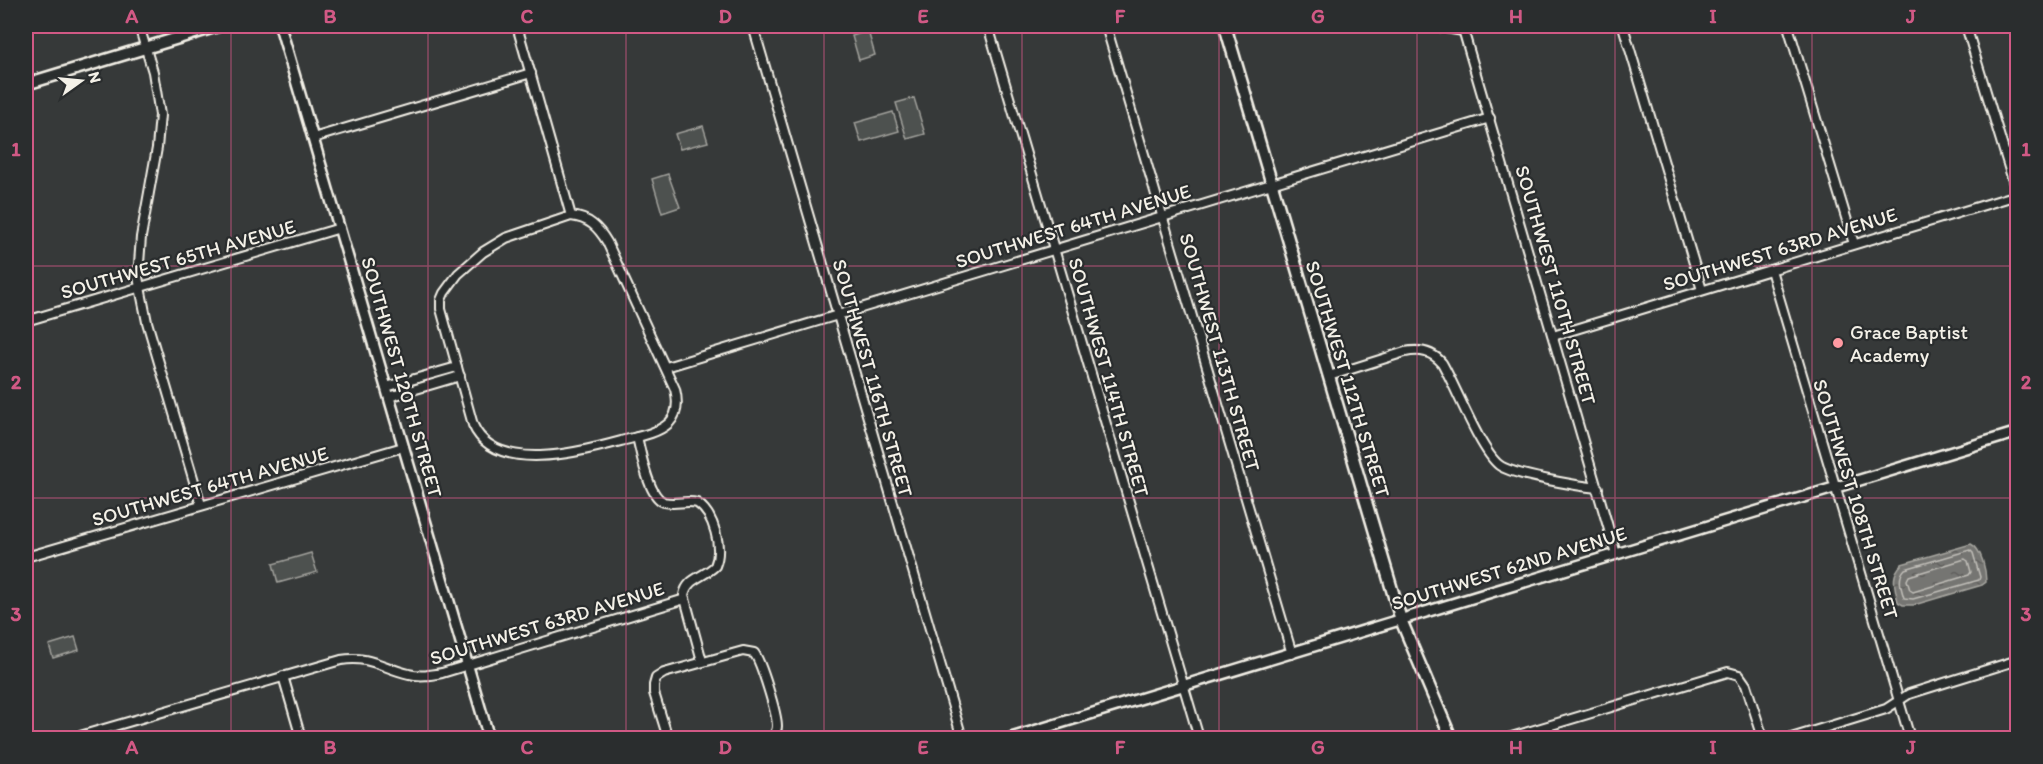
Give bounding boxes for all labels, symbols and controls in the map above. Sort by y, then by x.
text: A [125,4,139,28]
text: B [324,4,337,28]
text: C [521,4,534,28]
text: D [718,4,732,28]
text: E [917,4,929,28]
text: F [1115,4,1126,28]
text: G [1311,4,1325,28]
text: H [1509,4,1523,28]
text: I [1709,4,1717,28]
text: J [1905,4,1916,28]
north arrow [51,51,111,111]
text: N [84,70,106,85]
text: 1 [11,137,21,161]
text: 1 [2021,137,2031,161]
street label: SOUTHWEST 110TH STREET [1510,163,1602,407]
street label: SOUTHWEST 64TH AVENUE [952,179,1194,273]
street label: SOUTHWEST 63RD AVENUE [1660,202,1900,296]
street label: SOUTHWEST 65TH AVENUE [58,214,298,304]
street label: SOUTHWEST 113TH STREET [1174,230,1266,474]
street label: SOUTHWEST 120TH STREET [356,254,448,500]
street label: SOUTHWEST 114TH STREET [1063,255,1155,499]
street label: SOUTHWEST 116TH STREET [828,256,918,500]
street label: SOUTHWEST 112TH STREET [1301,258,1395,500]
place label: Grace Baptist Academy [1850,320,1968,367]
marker: Grace Baptist Academy [1831,336,1845,350]
text: 2 [11,370,22,394]
text: 2 [2021,370,2032,394]
street label: SOUTHWEST 108TH STREET [1808,376,1904,622]
street label: SOUTHWEST 64TH AVENUE [89,441,331,531]
street label: SOUTHWEST 62ND AVENUE [1389,521,1629,615]
street label: SOUTHWEST 63RD AVENUE [427,576,667,670]
text: 3 [11,602,22,626]
text: 3 [2021,602,2032,626]
text: A [125,735,139,759]
text: B [324,735,337,759]
text: C [521,735,534,759]
text: D [718,735,732,759]
text: E [917,735,929,759]
text: F [1115,735,1126,759]
text: G [1311,735,1325,759]
text: H [1509,735,1523,759]
text: I [1709,735,1717,759]
text: J [1905,735,1916,759]

